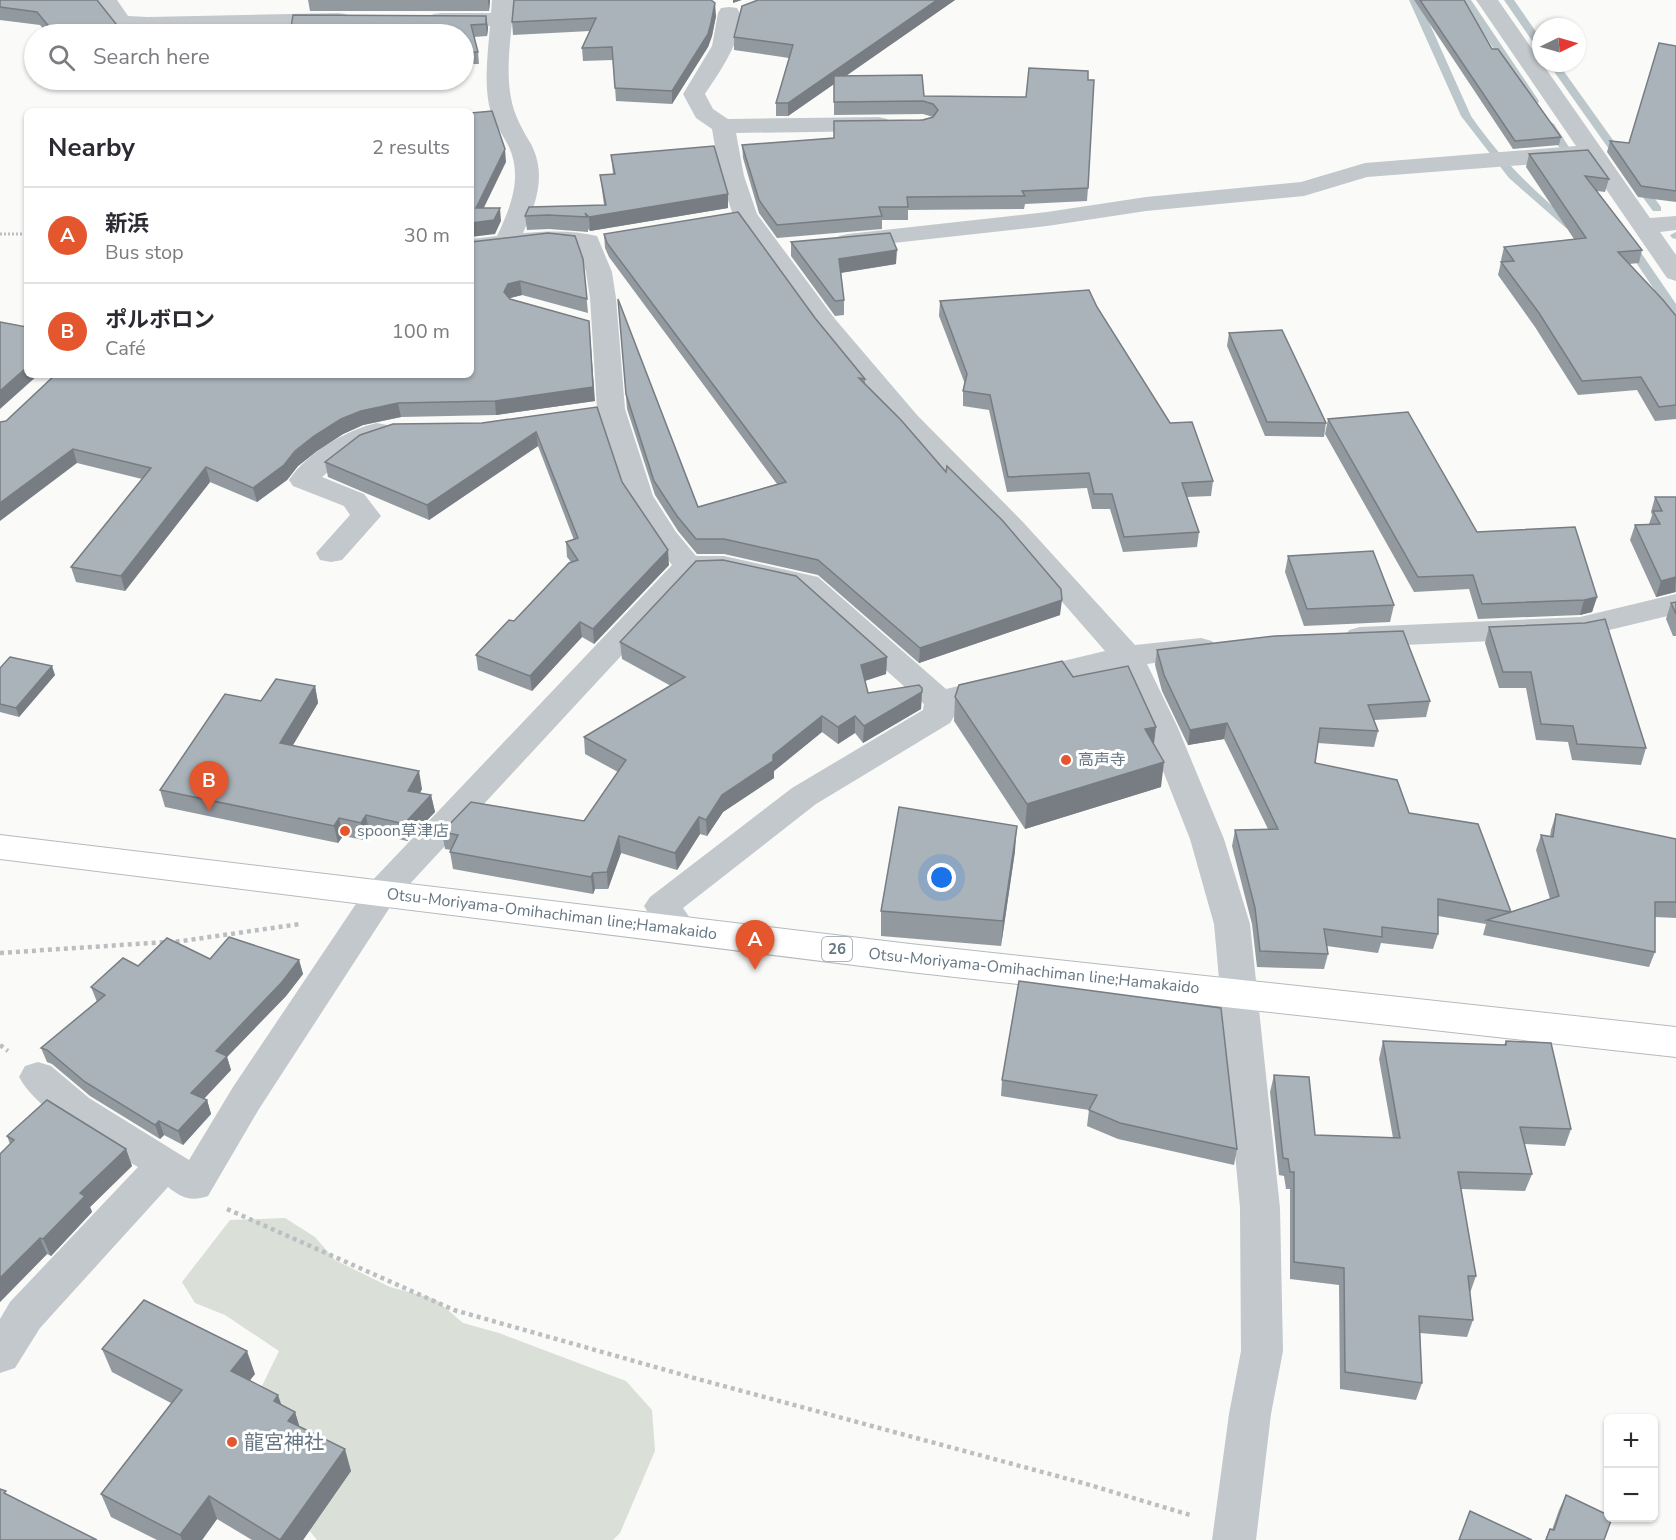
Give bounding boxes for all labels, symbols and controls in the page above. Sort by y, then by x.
north arrow [1532,18,1586,72]
search box [24,24,474,90]
icon: search [45,41,78,74]
text: Search here [93,42,210,72]
text: Nearby [48,130,135,165]
text: 2 results [372,134,450,161]
text: 新浜 [105,209,149,239]
text: A [60,222,75,249]
text: 30 m [404,222,450,249]
text: Bus stop [105,239,184,266]
text: ポルボロン [105,305,215,335]
text: B [61,318,74,345]
text: 100 m [392,318,450,345]
text: Café [105,335,146,362]
place label: 高声寺 [1078,749,1126,771]
marker: 高声寺 [1059,753,1073,767]
pin: B [190,762,228,811]
place label: spoon草津店 [357,820,449,842]
marker: spoon草津店 [338,824,352,838]
your location [927,863,956,892]
street label: Otsu-Moriyama-Omihachiman line;Hamakaido [386,883,718,945]
pin: A [736,920,774,970]
road number: 26 [822,937,852,961]
street label: Otsu-Moriyama-Omihachiman line;Hamakaido [867,943,1201,999]
map controls [1604,1414,1658,1522]
button: + [1604,1414,1658,1468]
place label: 龍宮神社 [244,1429,324,1456]
marker: 龍宮神社 [225,1435,239,1449]
button: − [1604,1468,1658,1522]

